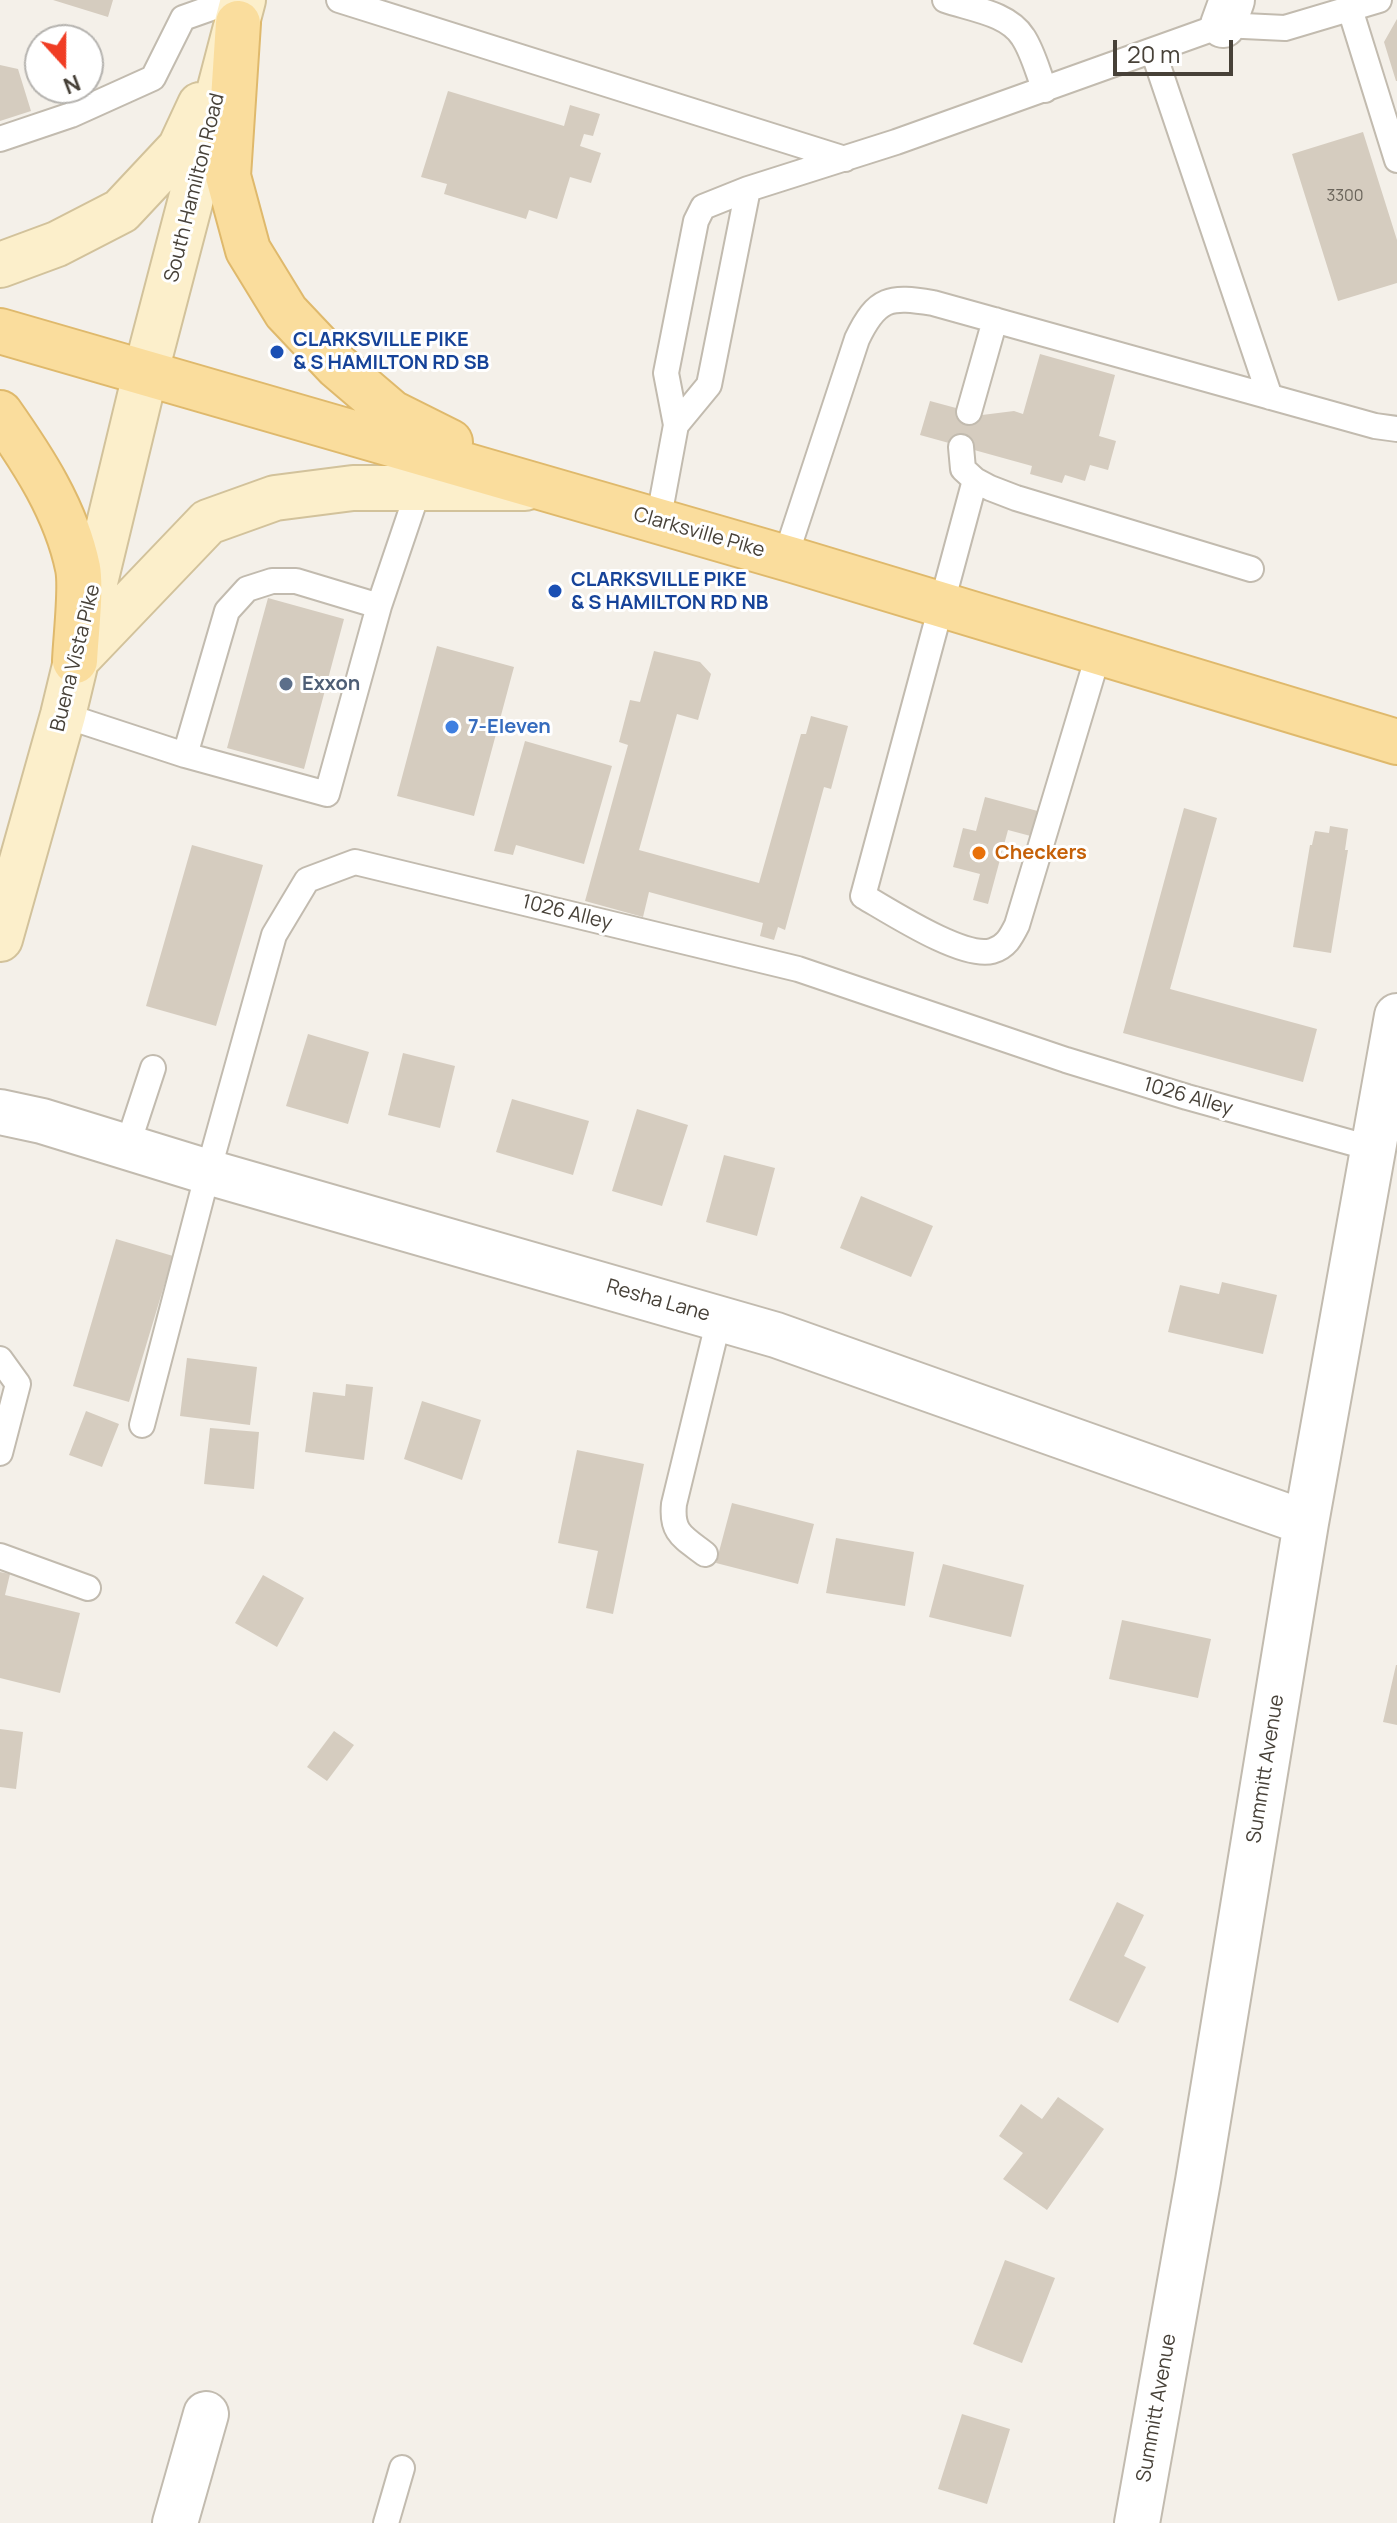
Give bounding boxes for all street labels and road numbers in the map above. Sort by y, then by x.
street label: South Hamilton Road [160,91,230,285]
street label: Clarksville Pike [631,503,767,563]
street label: Buena Vista Pike [46,582,106,734]
street label: 1026 Alley [520,890,614,936]
street label: 1026 Alley [1141,1073,1235,1121]
street label: Resha Lane [603,1275,713,1327]
street label: Summitt Avenue [1242,1693,1290,1845]
street label: Summitt Avenue [1132,2332,1182,2484]

